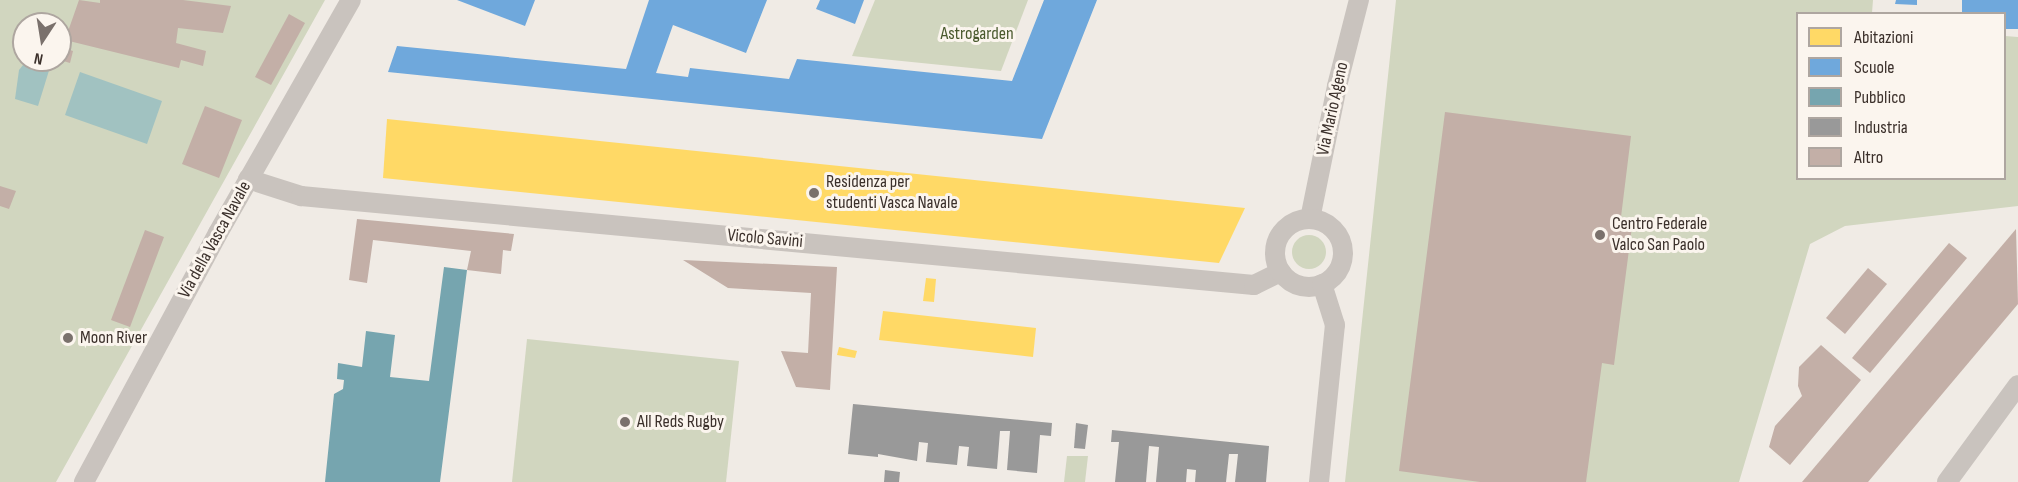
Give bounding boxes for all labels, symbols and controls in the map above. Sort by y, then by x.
north arrow [12,12,72,72]
legend [1796,12,2006,180]
park label: Astrogarden [940,23,1014,45]
text: Abitazioni [1854,27,1913,48]
text: N [32,48,45,68]
text: Scuole [1854,57,1894,78]
street label: Via Mario Ageno [1313,60,1353,158]
text: Pubblico [1854,87,1906,108]
text: Industria [1854,117,1908,138]
text: Altro [1854,147,1883,168]
place label: Residenza per studenti Vasca Navale [826,172,958,214]
street label: Via della Vasca Navale [174,178,256,302]
marker: Residenza per studenti Vasca Navale [807,186,821,200]
place label: Centro Federale Valco San Paolo [1612,214,1707,256]
street label: Vicolo Savini [726,225,804,253]
marker: Centro Federale Valco San Paolo [1593,228,1607,242]
place label: Moon River [80,327,147,349]
marker: Moon River [61,331,75,345]
place label: All Reds Rugby [637,411,724,433]
marker: All Reds Rugby [618,415,632,429]

